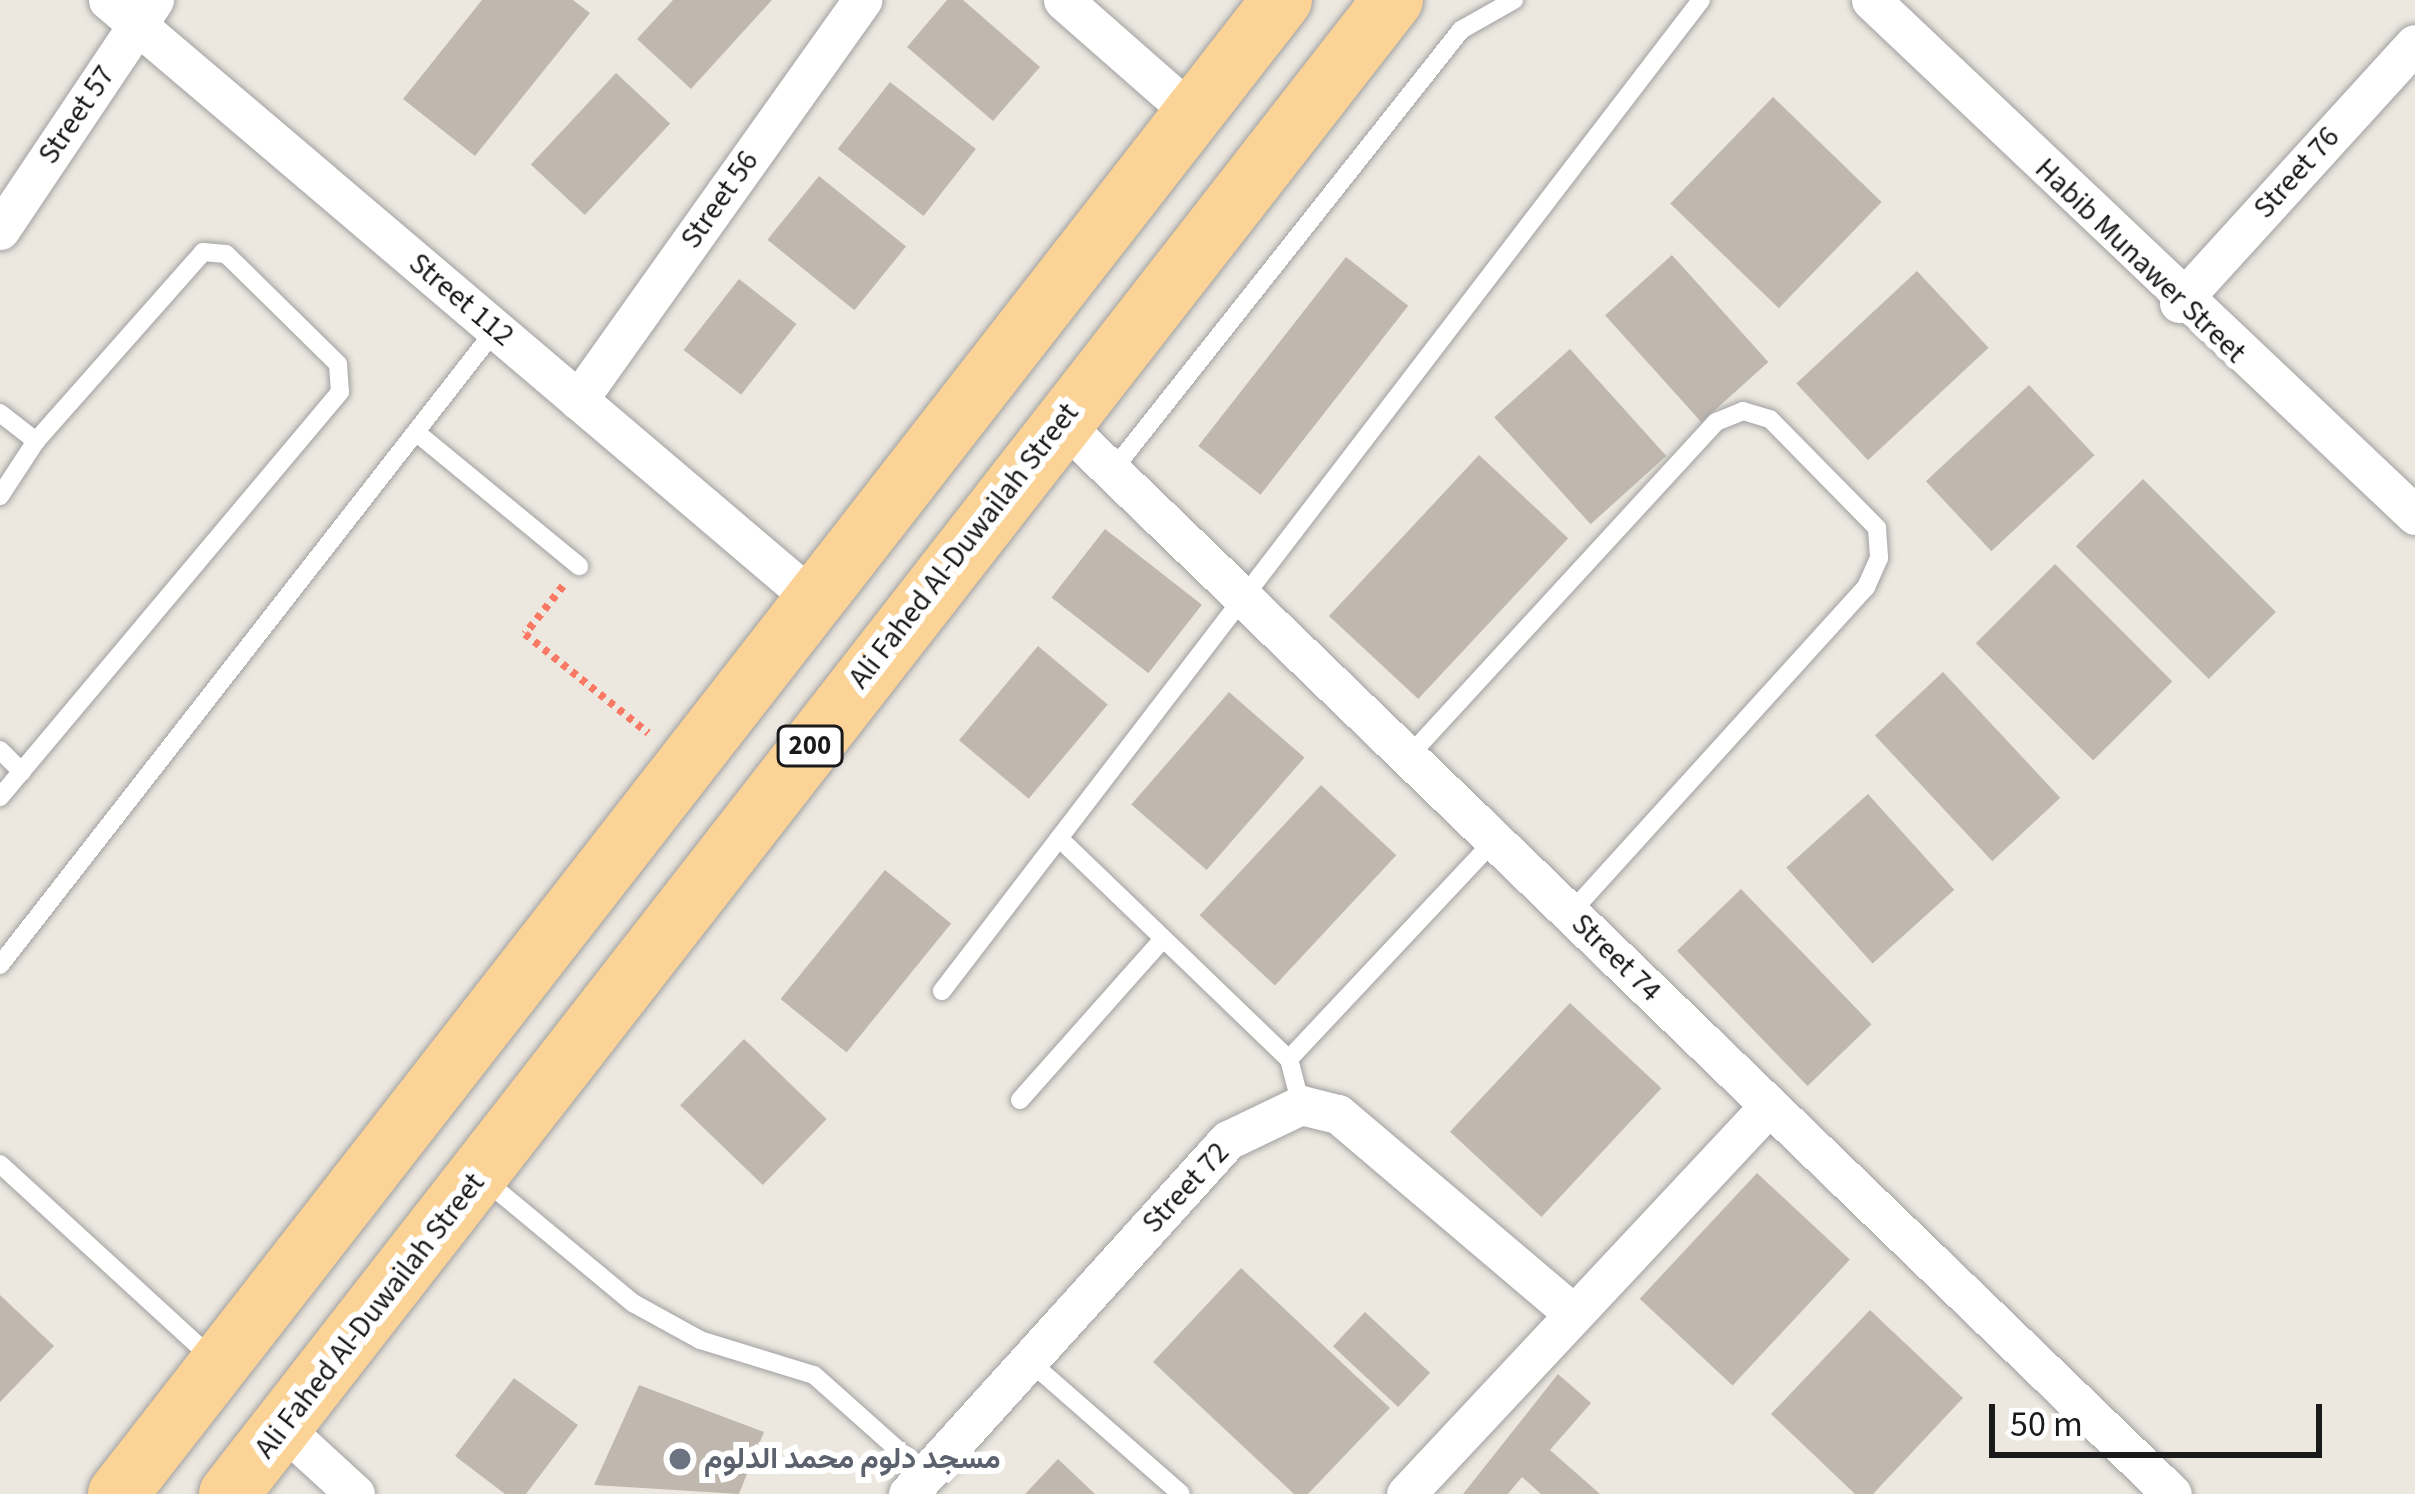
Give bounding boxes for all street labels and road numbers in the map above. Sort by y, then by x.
street label: Street 57 [31,59,123,171]
street label: Street 76 [2246,120,2348,226]
street label: Street 56 [673,144,767,256]
street label: Habib Munawer Street [2027,151,2253,371]
street label: Street 112 [401,246,521,354]
street label: Ali Fahed Al-Duwailah Street [841,396,1087,696]
road number: 200 [774,725,846,767]
street label: Street 74 [1564,907,1668,1009]
street label: Street 72 [1135,1135,1237,1241]
street label: Ali Fahed Al-Duwailah Street [247,1166,493,1466]

